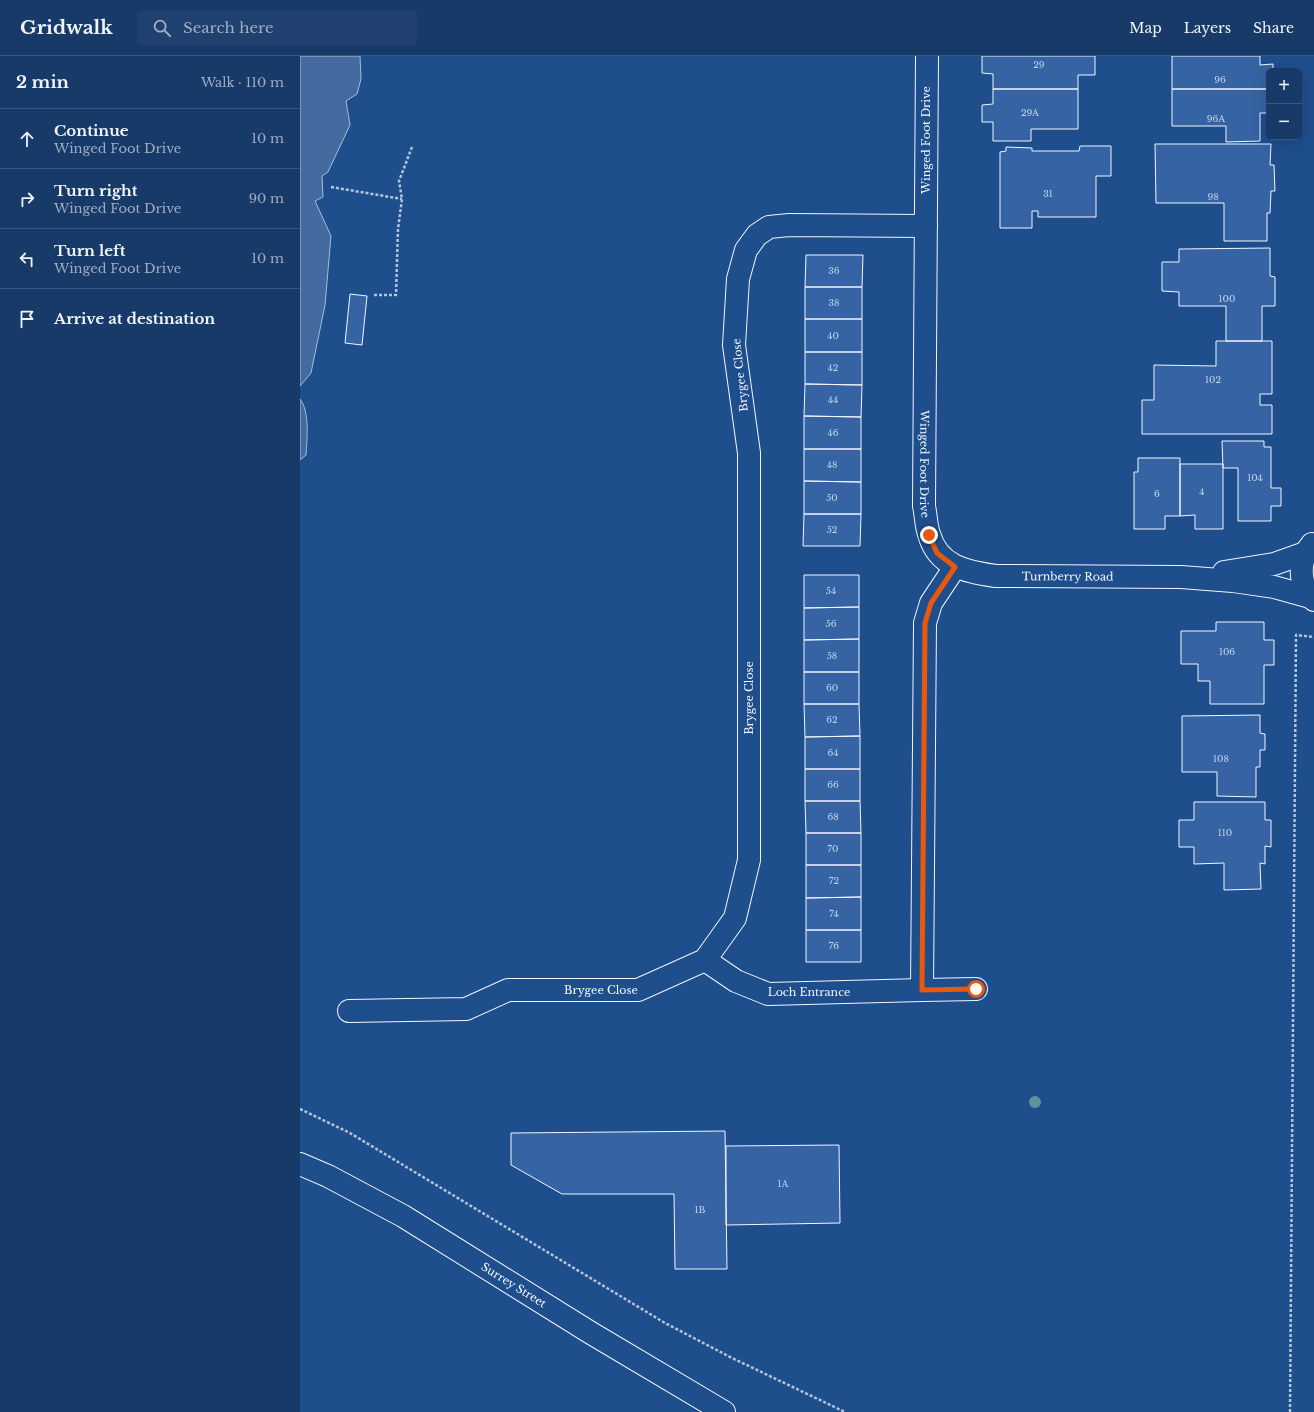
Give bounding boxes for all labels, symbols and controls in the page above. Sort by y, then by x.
search box [137,10,417,46]
text: Gridwalk [20,16,113,39]
icon: search [151,17,173,39]
text: Search here [183,18,274,37]
text: Map [1129,19,1162,37]
text: Layers [1184,19,1231,37]
text: Share [1253,19,1294,37]
house number: 29 [1033,59,1045,70]
map controls [1266,68,1302,140]
button: + [1266,68,1302,104]
text: 2 min [16,72,69,93]
text: Walk · 110 m [201,74,284,91]
house number: 96 [1214,74,1226,85]
street label: Winged Foot Drive [919,86,933,195]
button: − [1266,104,1302,140]
house number: 29A [1021,107,1040,118]
house number: 96A [1207,113,1226,124]
text: Continue [54,121,129,140]
icon: ahead [16,128,38,150]
text: 10 m [251,130,284,147]
text: Winged Foot Drive [54,140,181,157]
text: Turn right [54,181,137,200]
icon: right [16,188,38,210]
house number: 31 [1043,188,1053,199]
text: 90 m [249,190,284,207]
house number: 98 [1207,191,1219,202]
text: Winged Foot Drive [54,200,181,217]
text: Turn left [54,241,125,260]
icon: left [16,248,38,270]
text: 10 m [251,250,284,267]
text: Winged Foot Drive [54,260,181,277]
house number: 36 [828,265,840,276]
house number: 100 [1219,293,1235,304]
house number: 38 [829,297,840,308]
icon: arrive [16,308,38,330]
text: Arrive at destination [54,309,215,328]
house number: 40 [827,330,839,341]
street label: Brygee Close [729,338,751,412]
house number: 42 [828,362,838,373]
house number: 102 [1205,374,1221,385]
house number: 44 [828,394,838,405]
street label: Winged Foot Drive [917,409,933,519]
house number: 46 [827,427,839,438]
house number: 48 [827,459,837,470]
house number: 104 [1247,472,1263,483]
house number: 4 [1199,486,1205,497]
house number: 6 [1154,488,1160,499]
house number: 50 [826,492,838,503]
house number: 52 [827,524,837,535]
route end [920,526,938,544]
street label: Turnberry Road [1022,569,1114,584]
house number: 54 [826,585,836,596]
house number: 56 [826,618,837,629]
house number: 106 [1219,646,1235,657]
house number: 58 [827,650,837,661]
street label: Brygee Close [742,661,756,735]
house number: 60 [826,682,838,693]
house number: 62 [826,714,838,725]
house number: 64 [827,747,839,758]
house number: 108 [1213,753,1229,764]
house number: 66 [827,779,839,790]
house number: 68 [827,811,839,822]
house number: 110 [1218,827,1232,838]
house number: 70 [828,843,838,854]
house number: 72 [829,875,839,886]
house number: 74 [829,908,839,919]
house number: 76 [829,940,839,951]
route start [967,980,985,998]
street label: Brygee Close [564,983,638,997]
street label: Loch Entrance [768,985,850,999]
house number: 1A [778,1178,790,1189]
house number: 1B [695,1204,706,1215]
street label: Surrey Street [479,1259,550,1311]

